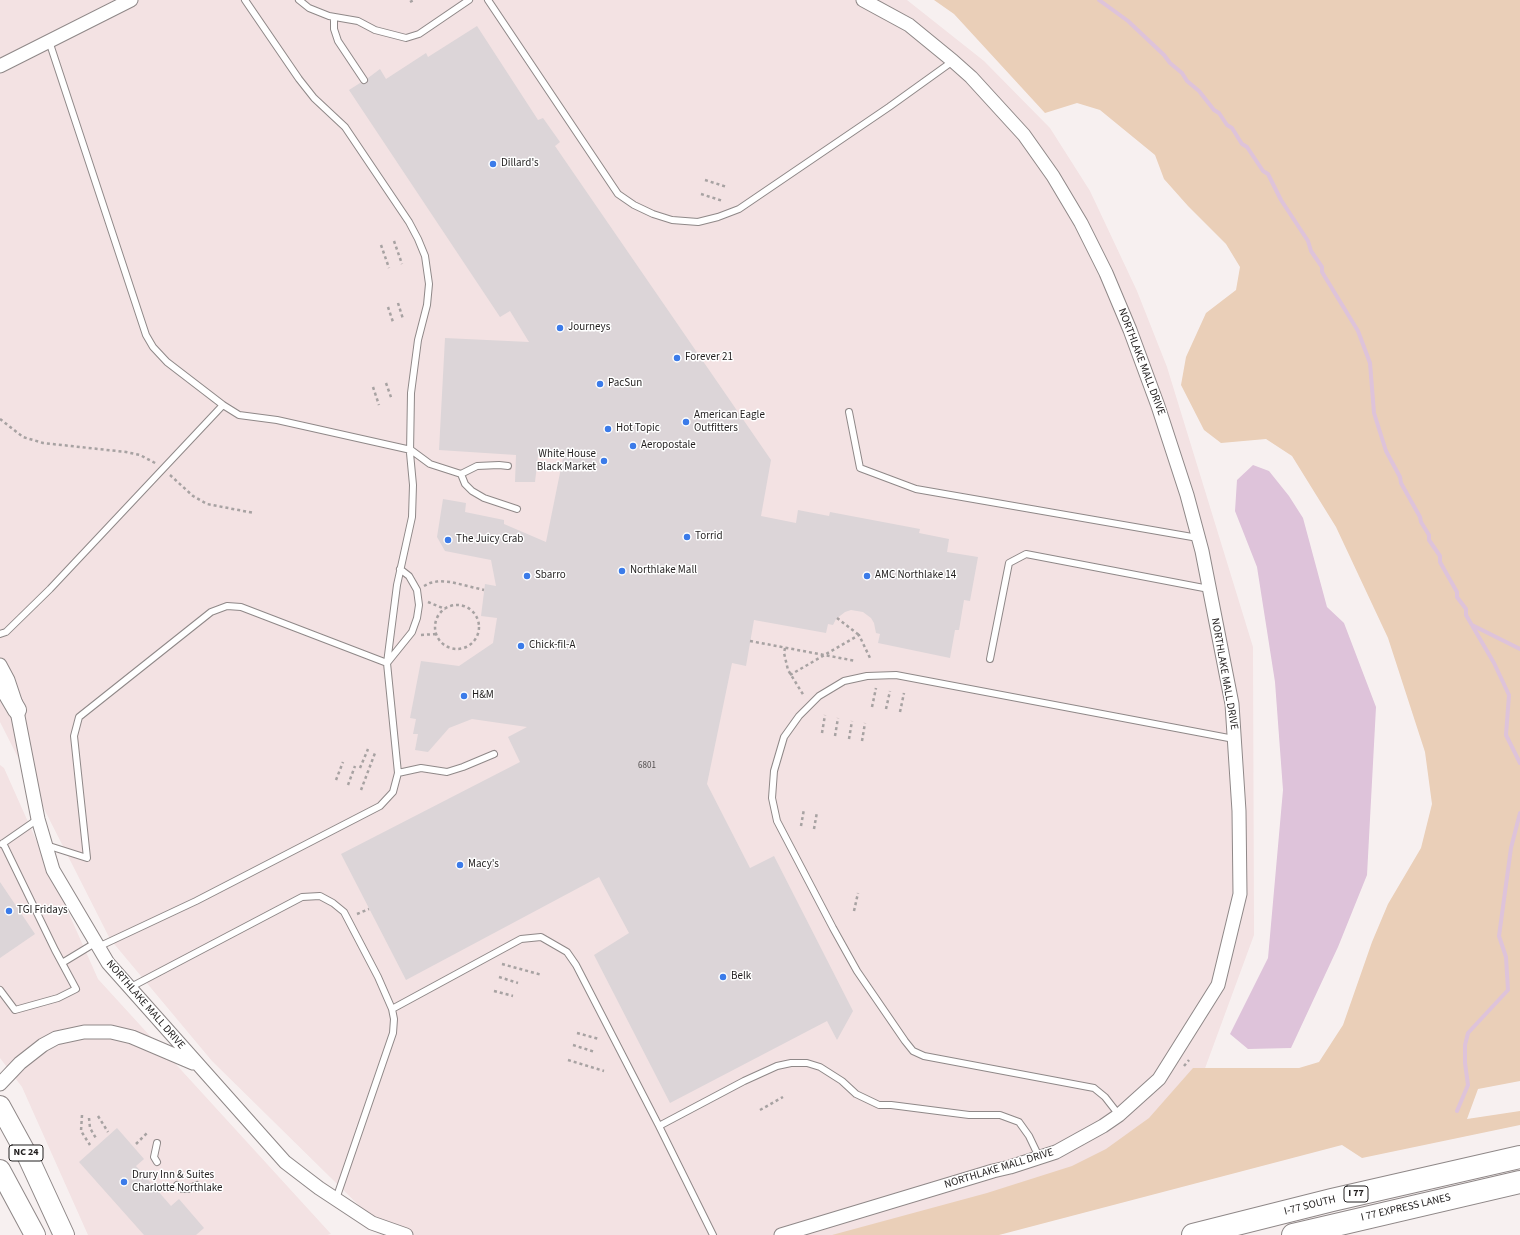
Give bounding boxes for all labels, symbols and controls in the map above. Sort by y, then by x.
place label: Dillard's [501,157,539,171]
marker: Dillard's [488,159,498,169]
street label: NORTHLAKE MALL DRIVE [1114,307,1168,417]
place label: Journeys [568,321,610,335]
marker: Journeys [555,323,565,333]
place label: Forever 21 [685,351,733,365]
marker: Forever 21 [672,353,682,363]
place label: PacSun [608,377,642,391]
marker: PacSun [595,379,605,389]
place label: American Eagle Outfitters [694,409,765,435]
marker: American Eagle Outfitters [681,417,691,427]
place label: Hot Topic [616,422,660,436]
marker: Hot Topic [603,424,613,434]
place label: Aeropostale [641,439,696,453]
marker: Aeropostale [628,441,638,451]
place label: White House Black Market [537,448,596,474]
marker: White House Black Market [599,456,609,466]
place label: Torrid [695,530,723,544]
marker: Torrid [682,532,692,542]
place label: The Juicy Crab [456,533,523,547]
marker: The Juicy Crab [443,535,453,545]
place label: Northlake Mall [630,564,697,578]
marker: Northlake Mall [617,566,627,576]
place label: Sbarro [535,569,566,583]
place label: AMC Northlake 14 [875,569,956,583]
marker: Sbarro [522,571,532,581]
marker: AMC Northlake 14 [862,571,872,581]
street label: NORTHLAKE MALL DRIVE [1208,617,1240,731]
place label: Chick-fil-A [529,639,575,653]
marker: Chick-fil-A [516,641,526,651]
place label: H&M [472,689,494,703]
marker: H&M [459,691,469,701]
house number: 6801 [638,761,656,771]
place label: Macy's [468,858,499,872]
marker: Macy's [455,860,465,870]
place label: TGI Fridays [17,904,68,918]
marker: TGI Fridays [4,906,14,916]
street label: NORTHLAKE MALL DRIVE [103,958,187,1052]
place label: Belk [731,970,751,984]
marker: Belk [718,972,728,982]
road number: NC 24 [9,1145,43,1161]
street label: NORTHLAKE MALL DRIVE [943,1146,1055,1192]
place label: Drury Inn & Suites Charlotte Northlake [132,1169,223,1195]
marker: Drury Inn & Suites Charlotte Northlake [119,1177,129,1187]
road number: I 77 [1344,1186,1368,1202]
street label: I 77 EXPRESS LANES [1360,1191,1452,1225]
street label: I-77 SOUTH [1283,1193,1337,1219]

